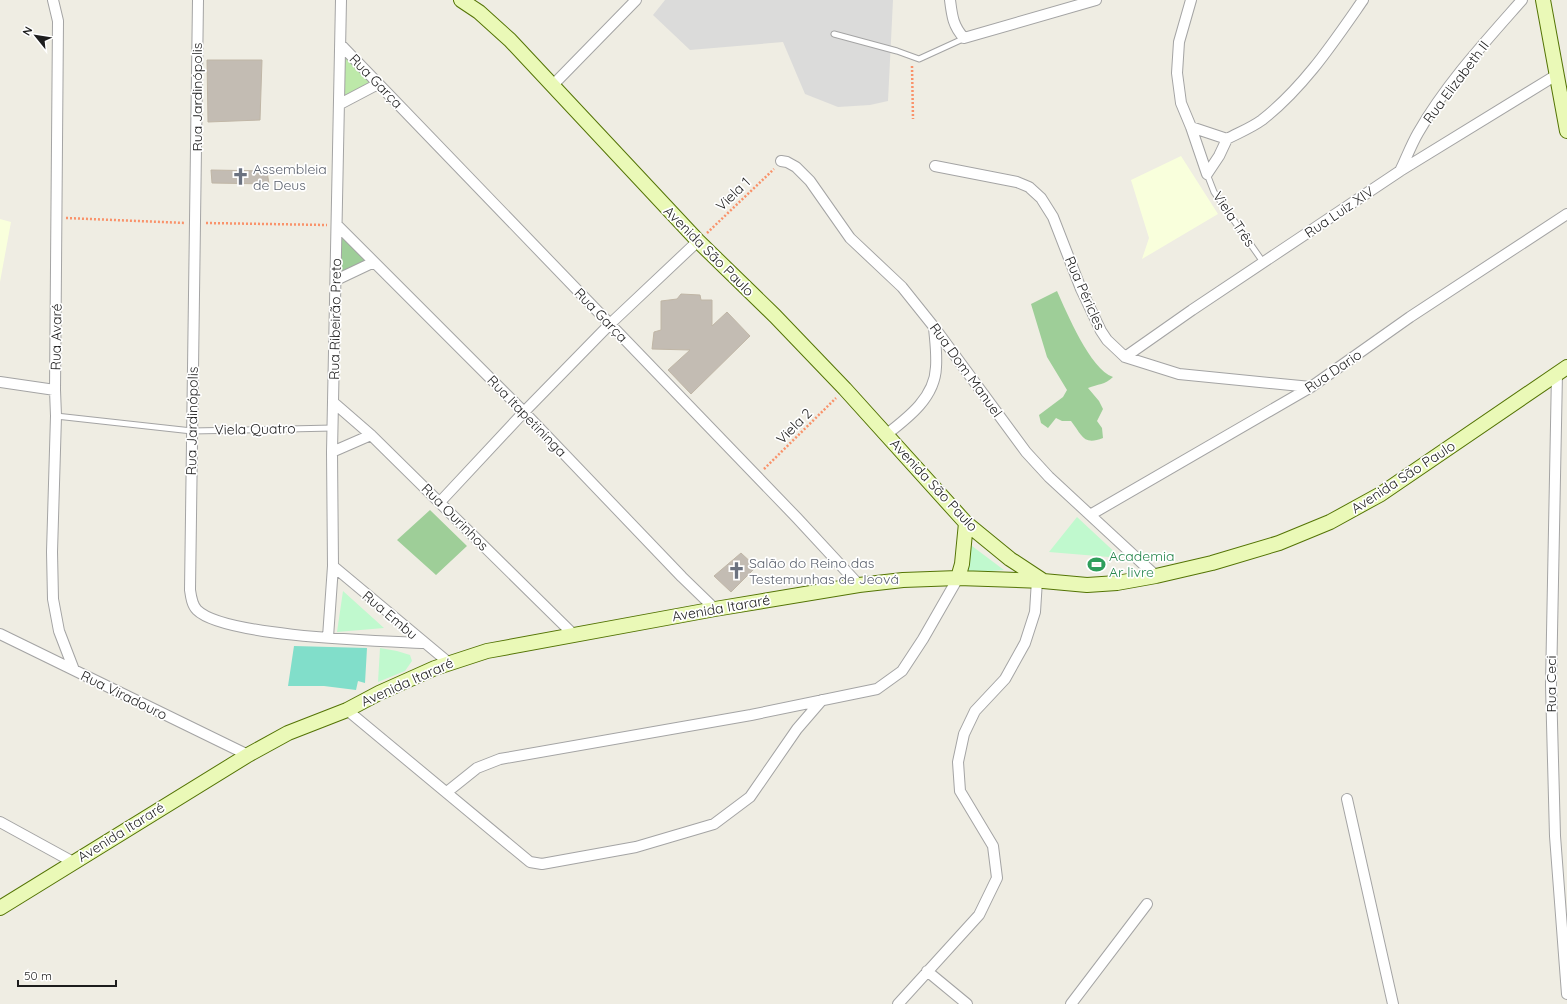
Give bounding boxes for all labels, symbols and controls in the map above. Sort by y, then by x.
north arrow [16,16,56,56]
text: N [19,24,35,38]
street label: Rua Elizabeth II [1419,37,1493,127]
street label: Rua Jardinópolis [188,43,206,151]
street label: Rua Garça [346,50,406,112]
place label: Assembleia de Deus [253,160,327,194]
church icon: Assembleia de Deus [230,167,250,187]
street label: Viela 1 [712,173,754,215]
street label: Rua Luiz XIV [1301,182,1377,242]
street label: Viela Três [1209,188,1259,250]
street label: Avenida São Paulo [660,202,758,300]
street label: Rua Péricles [1061,253,1109,333]
street label: Rua Ribeirão Preto [325,258,345,380]
street label: Rua Garça [571,284,631,346]
street label: Rua Avaré [46,303,66,371]
street label: Rua Dom Manuel [926,319,1006,421]
street label: Rua Dario [1301,345,1365,397]
street label: Rua Jardinópolis [182,366,202,476]
street label: Rua Itapetininga [483,371,571,461]
street label: Viela 2 [772,404,816,448]
street label: Viela Quatro [214,419,296,439]
street label: Avenida São Paulo [886,435,982,535]
street label: Avenida São Paulo [1348,437,1458,517]
street label: Rua Ourinhos [418,480,492,554]
place label: Academia Ar livre [1109,547,1174,581]
place label: Salão do Reino das Testemunhas de Jeová [749,554,899,588]
sports icon: Academia Ar livre [1086,554,1106,574]
church icon: Salão do Reino das Testemunhas de Jeová [726,561,746,581]
street label: Rua Embu [359,587,421,643]
street label: Avenida Itararé [671,591,772,625]
street label: Avenida Itararé [358,654,456,710]
street label: Rua Ceci [1542,656,1560,712]
street label: Rua Viradouro [78,666,170,724]
street label: Avenida Itararé [74,798,168,866]
scale bar [18,962,116,988]
text: 50 m [24,968,52,983]

